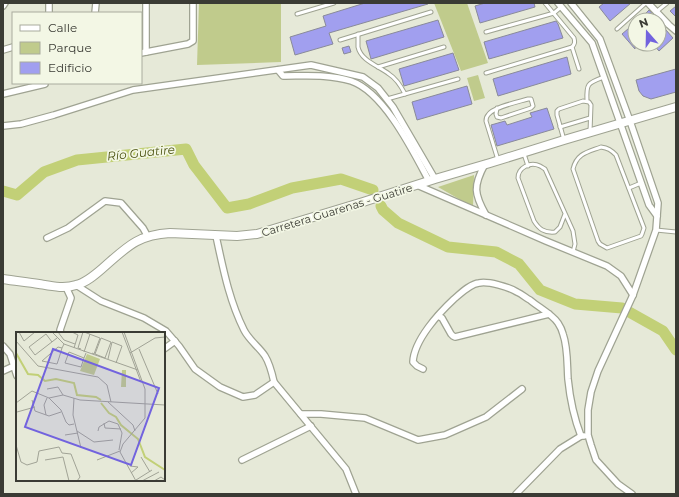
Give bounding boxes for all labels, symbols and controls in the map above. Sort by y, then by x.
legend [12,12,142,84]
north arrow [627,12,667,52]
text: N [637,15,650,31]
text: Calle [48,20,77,35]
text: Parque [48,40,92,55]
text: Edificio [48,60,92,75]
water label: Río Guatire [106,141,176,164]
street label: Carretera Guarenas - Guatire [260,180,414,240]
inset map [16,332,165,481]

